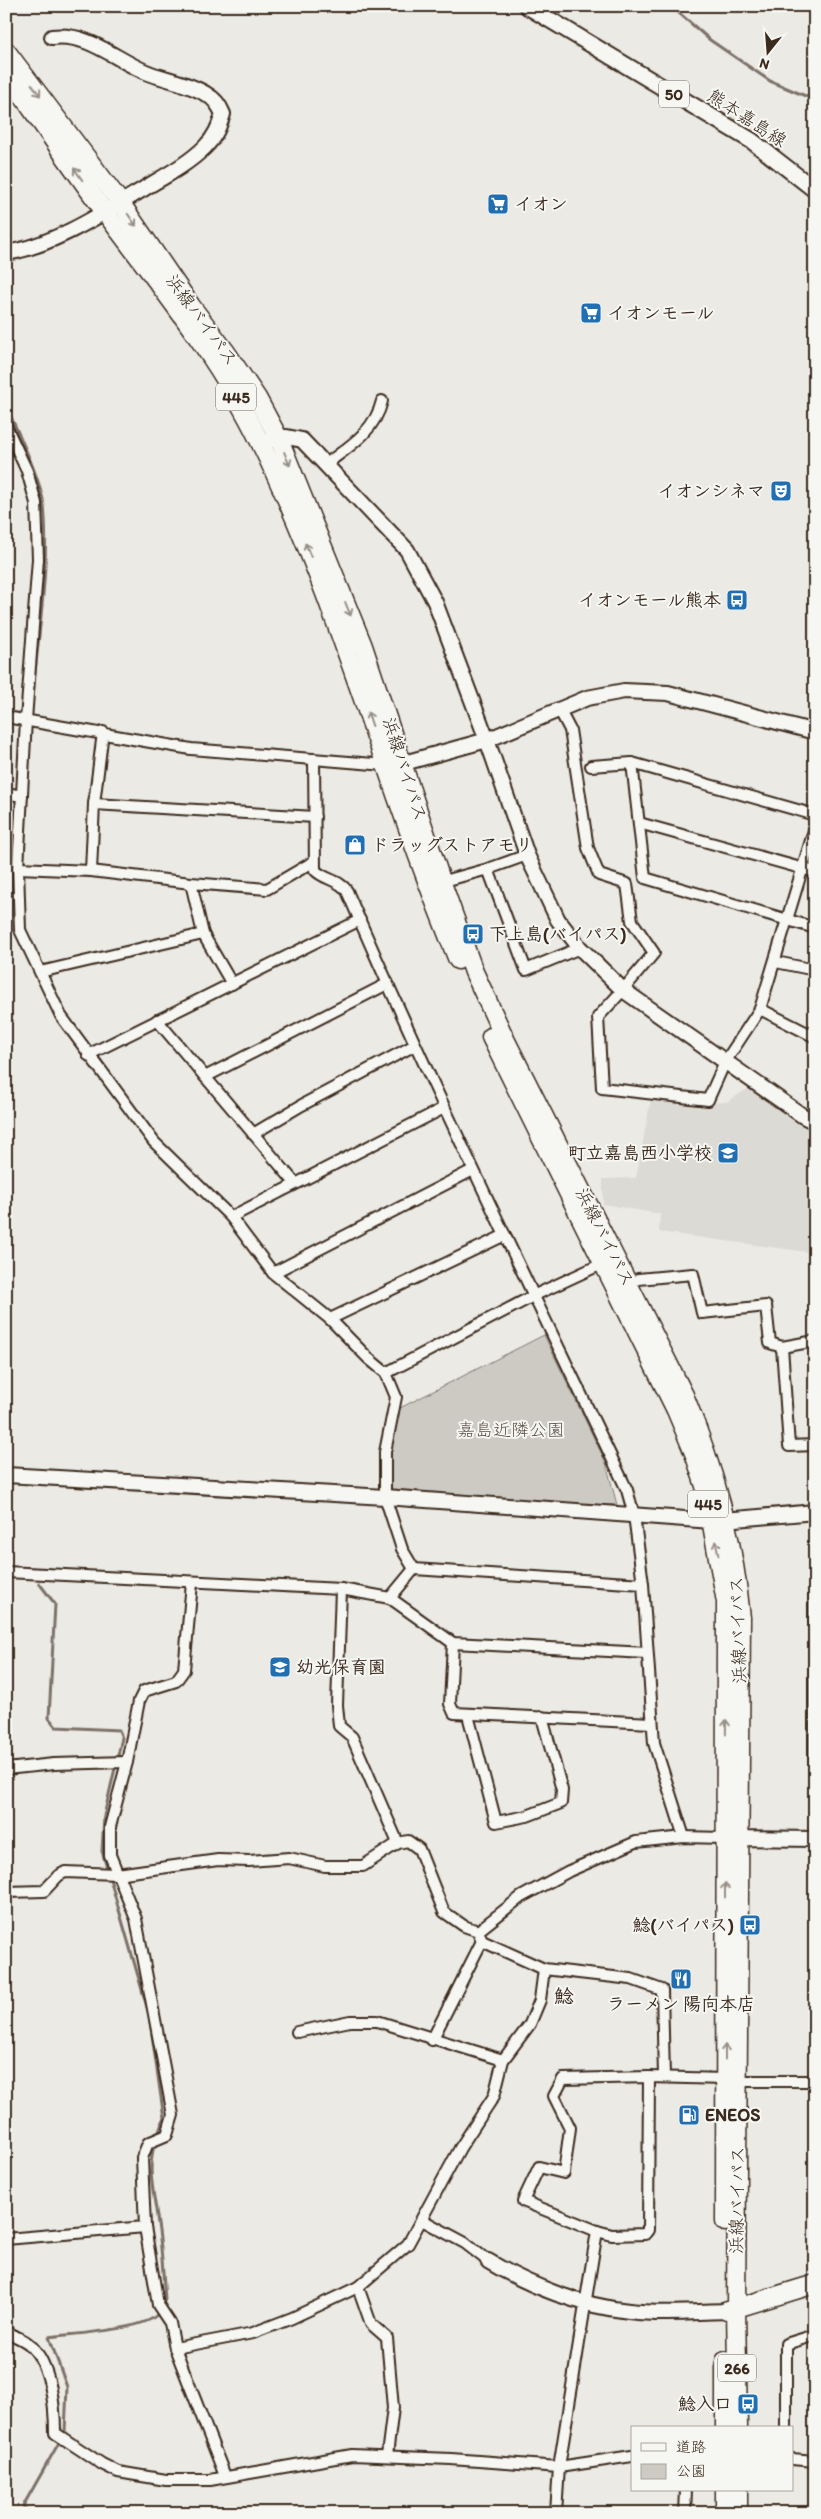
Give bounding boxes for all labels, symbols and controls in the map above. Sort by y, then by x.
north arrow [744,28,794,78]
text: N [757,54,771,73]
road number: 50 [659,80,689,108]
one-way arrow [30,83,41,96]
street label: 熊本嘉島線 [703,84,791,152]
one-way arrow [73,167,83,181]
supermarket icon: イオン [486,192,510,216]
place label: イオン [514,193,568,215]
one-way arrow [127,213,138,227]
street label: 浜線バイパス [161,270,243,370]
supermarket icon: イオンモール [579,301,603,325]
place label: イオンモール [607,302,714,324]
road number: 445 [216,384,256,411]
one-way arrow [283,451,292,466]
theatre icon: イオンシネマ [769,479,793,503]
place label: イオンシネマ [657,480,765,502]
one-way arrow [303,542,312,558]
bus stop icon: イオンモール熊本 [725,588,749,612]
place label: イオンモール熊本 [578,589,721,611]
one-way arrow [344,601,354,616]
one-way arrow [365,711,374,727]
street label: 浜線バイパス [378,714,432,824]
shop icon: ドラッグストアモリ [343,833,367,857]
place label: ドラッグストアモリ [371,834,533,856]
bus stop icon: 下上島(バイパス) [461,922,485,946]
place label: 下上島(バイパス) [489,923,627,945]
school or university icon: 町立嘉島西小学校 [716,1141,740,1165]
place label: 町立嘉島西小学校 [568,1142,712,1164]
street label: 浜線バイパス [571,1184,639,1290]
park label: 嘉島近隣公園 [457,1419,565,1441]
road number: 445 [688,1490,728,1518]
one-way arrow [712,1540,721,1556]
street label: 浜線バイパス [725,1576,751,1684]
school or university icon: 幼光保育園 [268,1655,292,1679]
place label: 幼光保育園 [296,1656,386,1678]
one-way arrow [721,1720,731,1736]
one-way arrow [720,1882,730,1898]
bus stop icon: 鯰(バイパス) [738,1913,762,1937]
place label: 鯰(バイパス) [633,1914,734,1936]
restaurant icon: ラーメン 陽向本店 [669,1967,693,1991]
district label: 鯰 [554,1984,574,2008]
place label: ラーメン 陽向本店 [607,1993,755,2015]
one-way arrow [720,2045,730,2061]
fuel station icon: ENEOS [677,2103,701,2127]
place label: ENEOS [705,2104,760,2126]
street label: 浜線バイパス [725,2146,749,2254]
road number: 266 [718,2354,756,2382]
bus stop icon: 鯰入口 [736,2392,760,2416]
place label: 鯰入口 [678,2393,732,2415]
legend [631,2426,794,2492]
text: 道路 [676,2438,706,2456]
text: 公園 [676,2462,706,2480]

